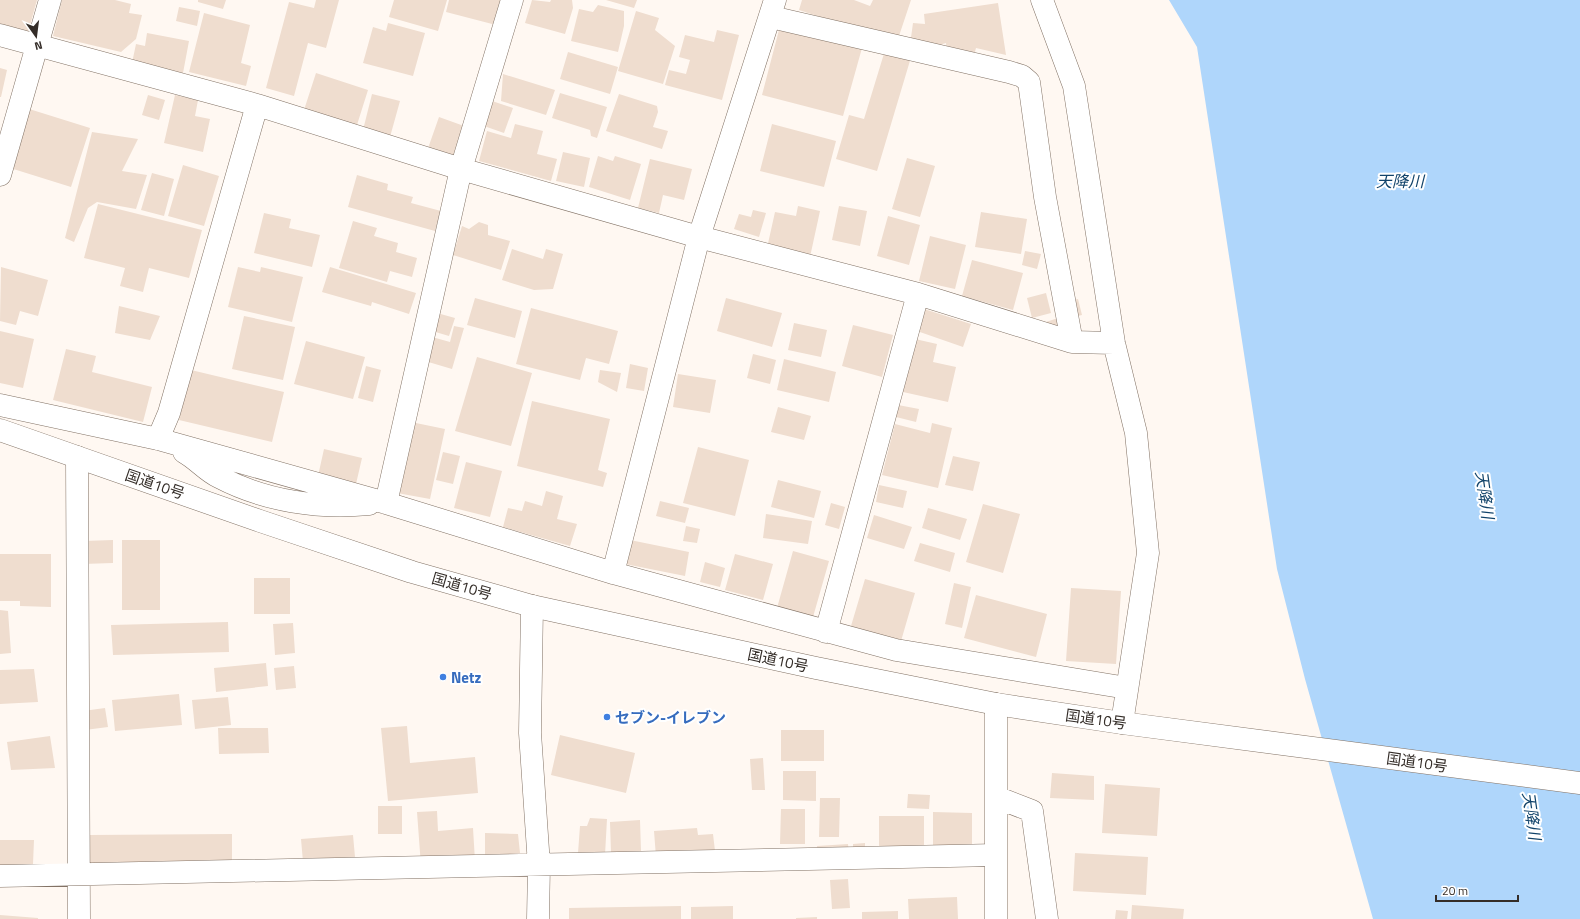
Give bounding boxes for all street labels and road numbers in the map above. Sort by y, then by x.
street label: 国道10号 [122,463,188,505]
street label: 国道10号 [429,566,495,606]
street label: 国道10号 [745,642,811,678]
street label: 国道10号 [1064,703,1128,735]
street label: 国道10号 [1385,746,1449,778]

